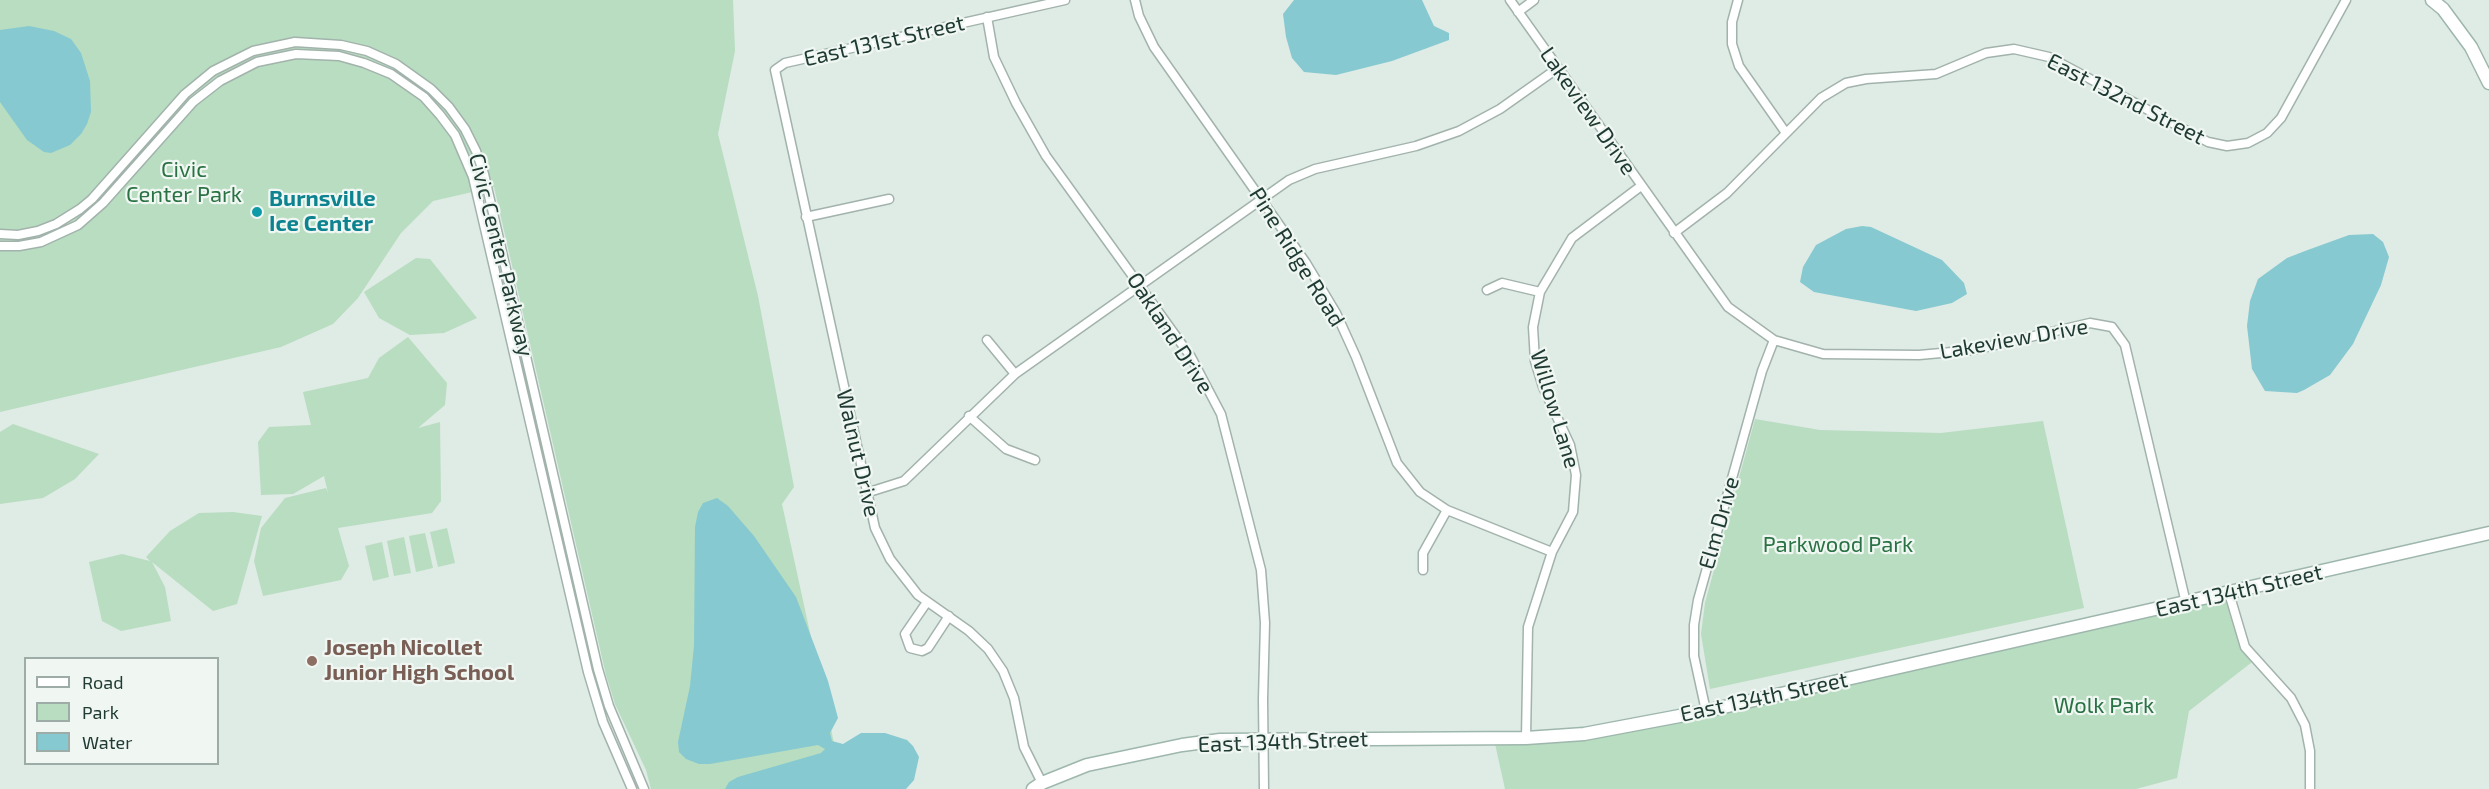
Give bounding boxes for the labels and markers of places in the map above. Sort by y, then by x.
place label: Burnsville Ice Center [269,186,376,237]
marker: Burnsville Ice Center [250,205,264,219]
place label: Joseph Nicollet Junior High School [324,635,514,686]
marker: Joseph Nicollet Junior High School [305,654,319,668]

